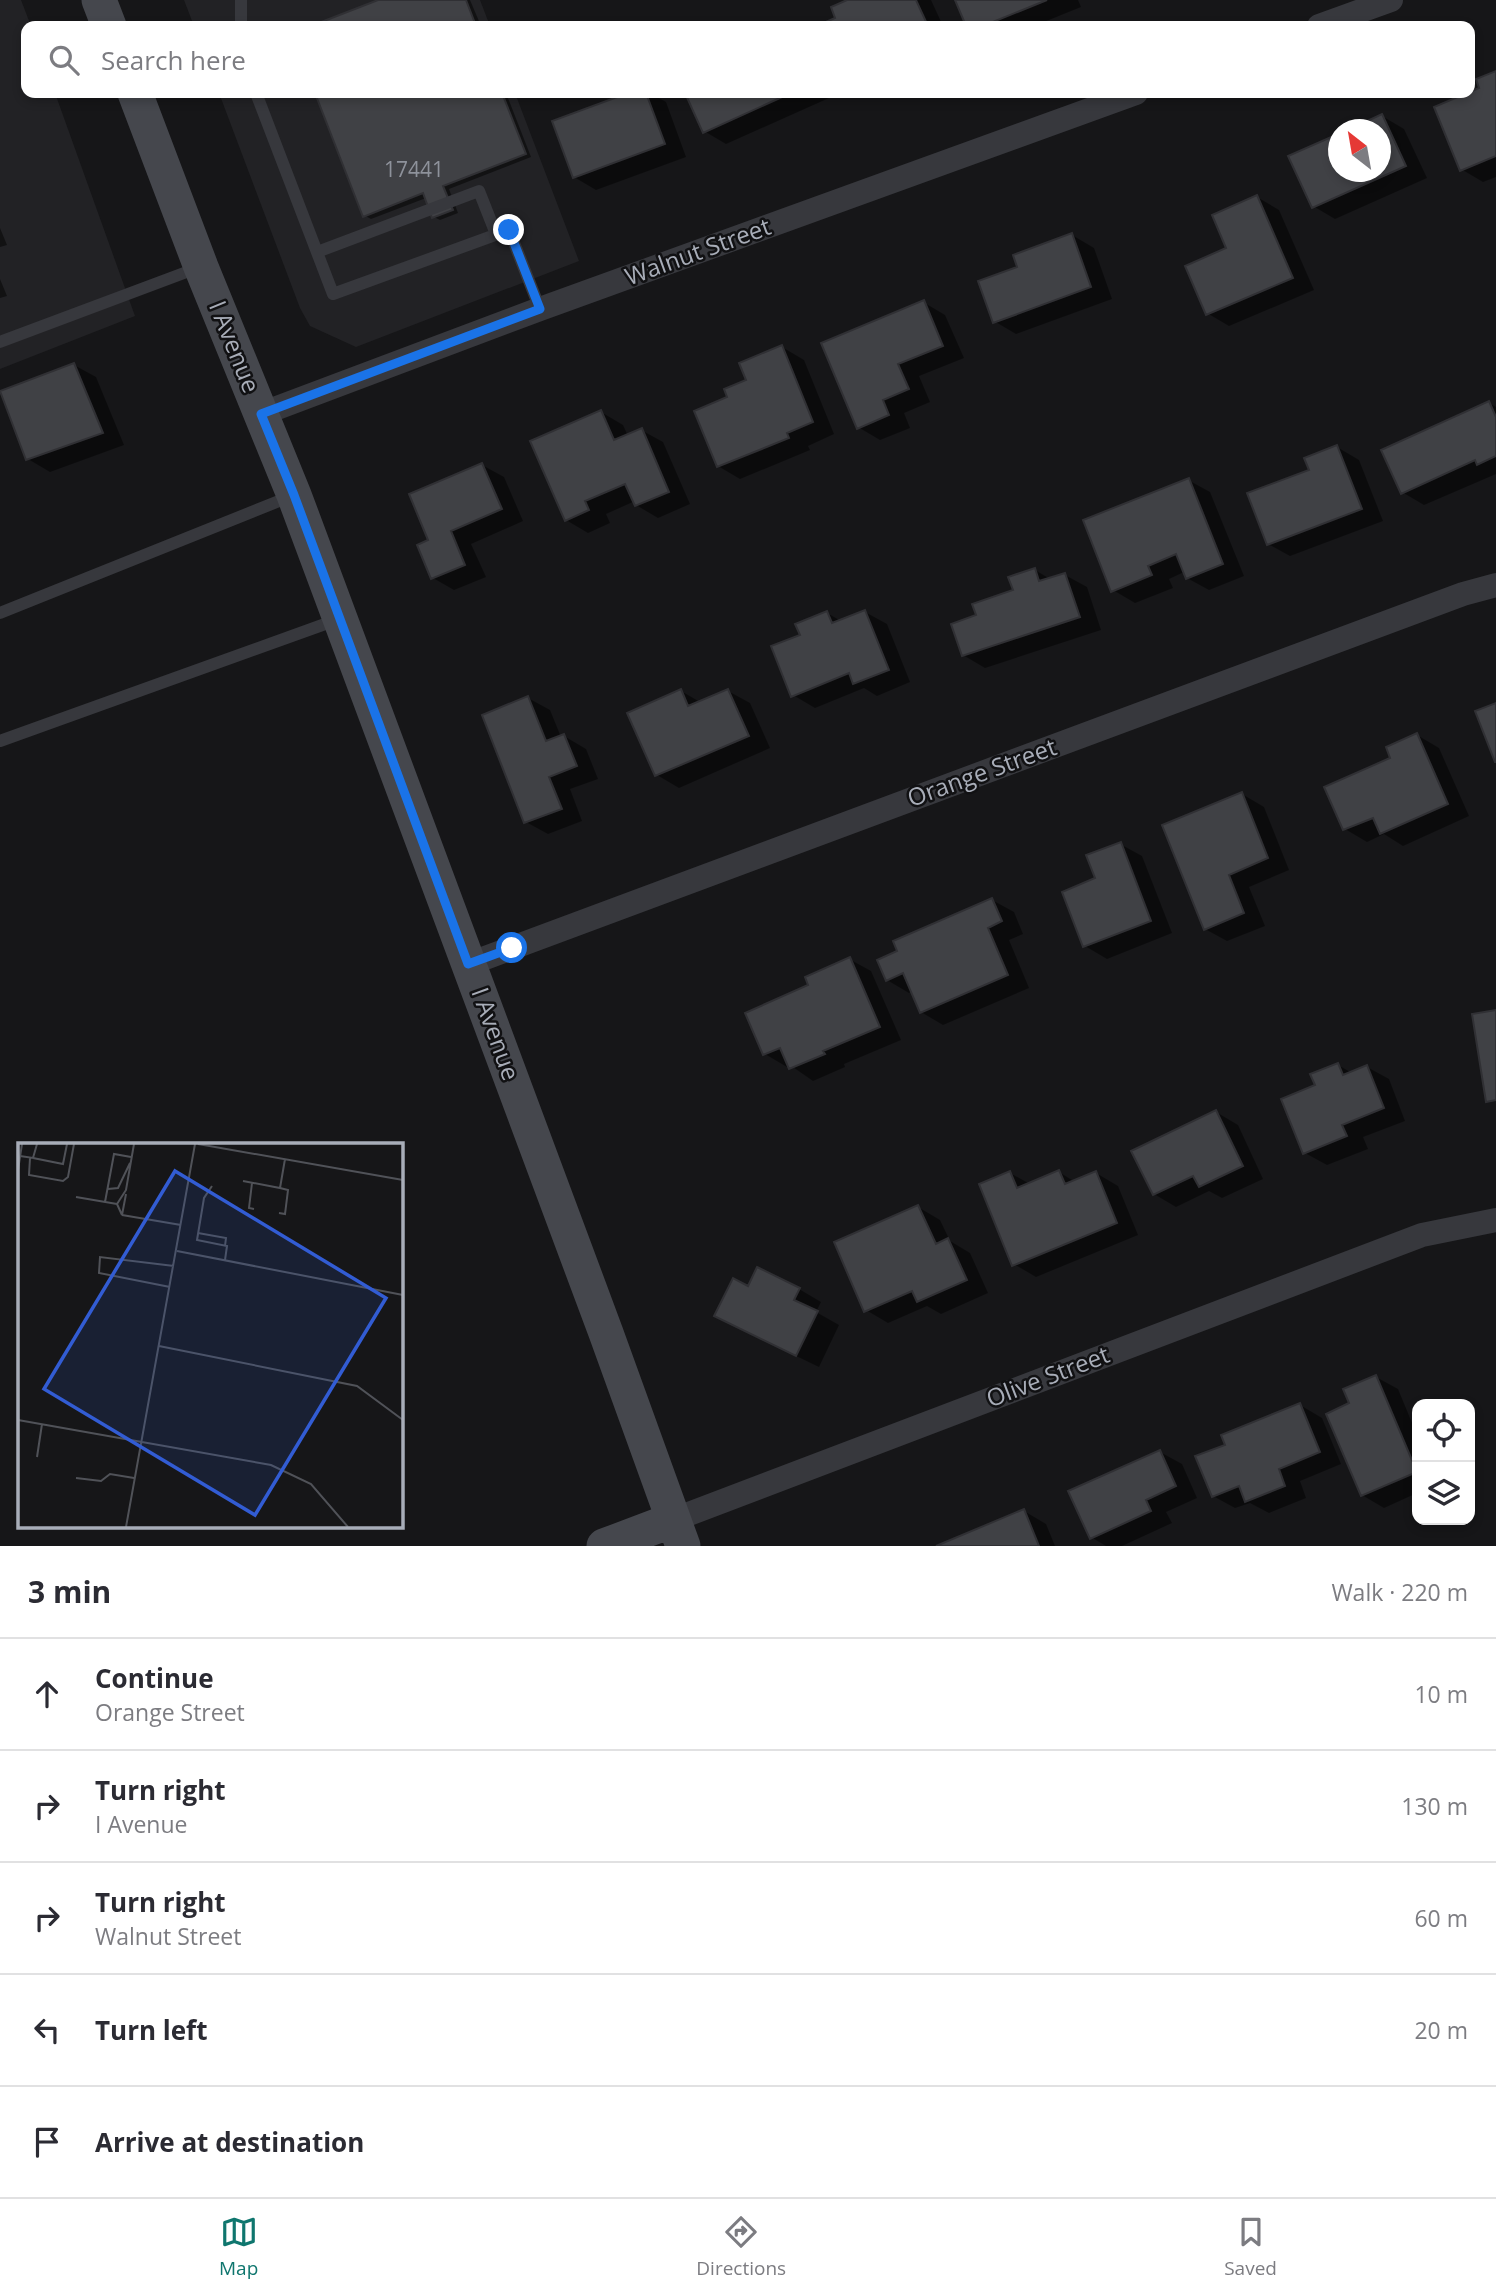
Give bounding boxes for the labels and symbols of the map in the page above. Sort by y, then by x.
north arrow [1328,119,1391,182]
house number: 17441 [384,155,444,183]
street label: Walnut Street [620,209,775,292]
route end [493,214,524,245]
street label: I Avenue [202,296,269,397]
street label: Orange Street [902,729,1061,814]
route start [496,932,527,963]
street label: I Avenue [464,983,528,1084]
inset map [18,1143,402,1528]
street label: Olive Street [981,1337,1114,1414]

